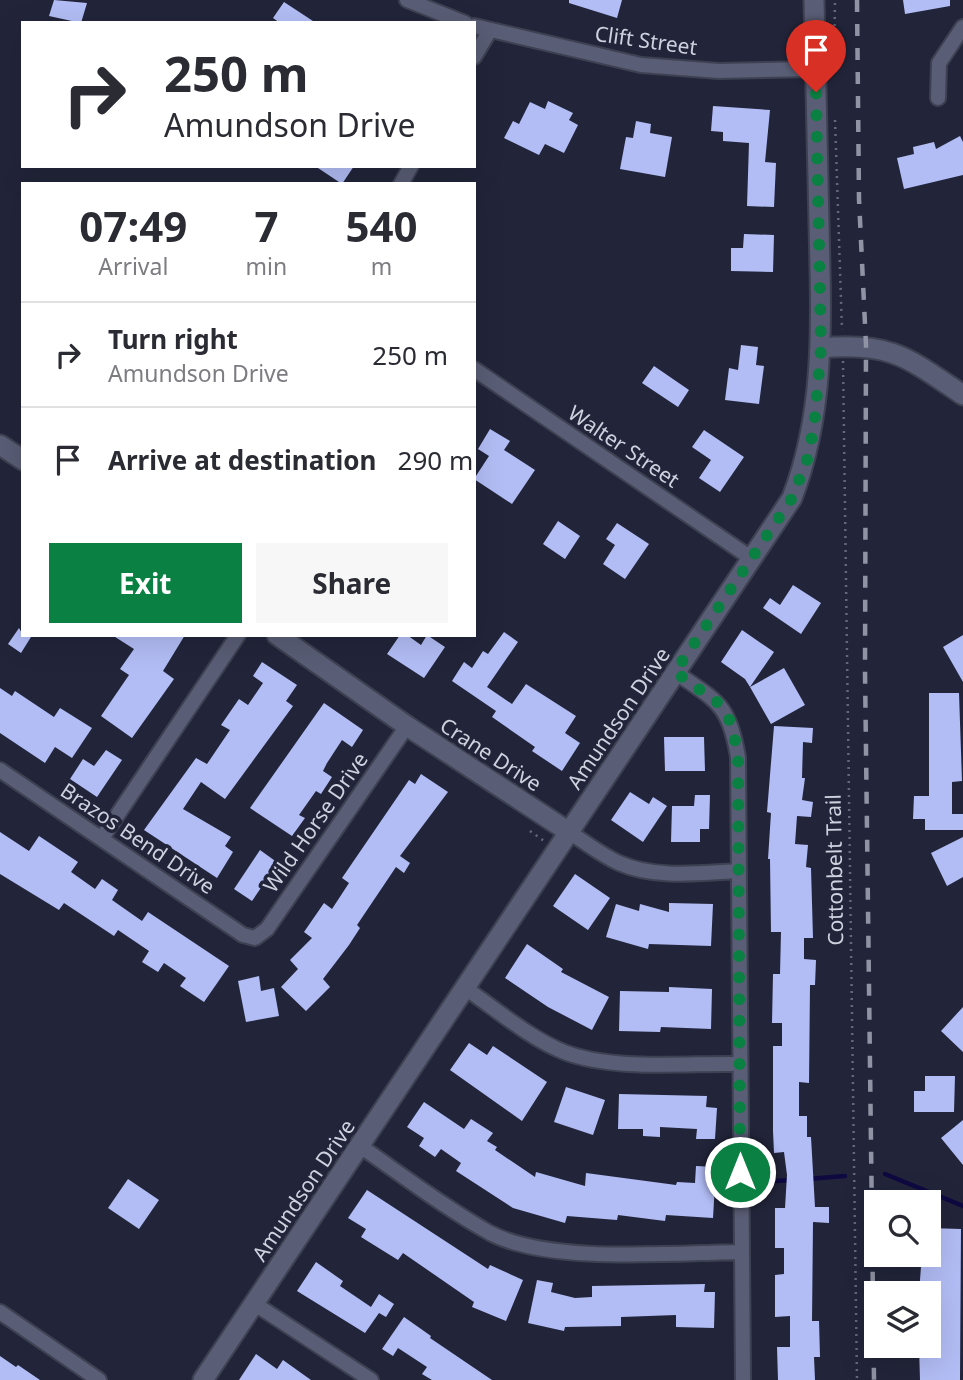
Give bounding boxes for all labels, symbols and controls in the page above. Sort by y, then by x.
street label: Clift Street [593,19,699,61]
pin [786,20,846,92]
icon: arrive [797,31,835,69]
text: 250 m [164,40,309,106]
icon: right [49,49,140,140]
text: Amundson Drive [164,103,416,146]
text: 07:49 [79,197,187,254]
text: 7 [254,197,278,254]
text: 540 [346,197,418,254]
text: Arrival [98,250,168,282]
text: min [246,250,287,282]
text: m [371,250,392,282]
text: Turn right [108,321,238,357]
icon: right [49,336,87,374]
text: 250 m [372,337,448,373]
text: Amundson Drive [108,357,289,389]
street label: Walter Street [563,398,685,494]
icon: arrive [49,441,87,479]
text: Arrive at destination [108,442,377,478]
text: 290 m [398,442,473,478]
button: Exit [49,543,242,623]
button: Share [256,543,448,623]
street label: Amundson Drive [560,642,676,794]
street label: Crane Drive [435,711,547,797]
street label: Wild Horse Drive [256,746,374,898]
street label: Brazos Bend Drive [55,776,221,900]
street label: Cottonbelt Trail [819,794,849,946]
street label: Amundson Drive [245,1114,361,1266]
position arrow [703,1135,777,1209]
map controls [864,1190,941,1358]
button: search [864,1190,941,1267]
button: layers [864,1281,941,1358]

